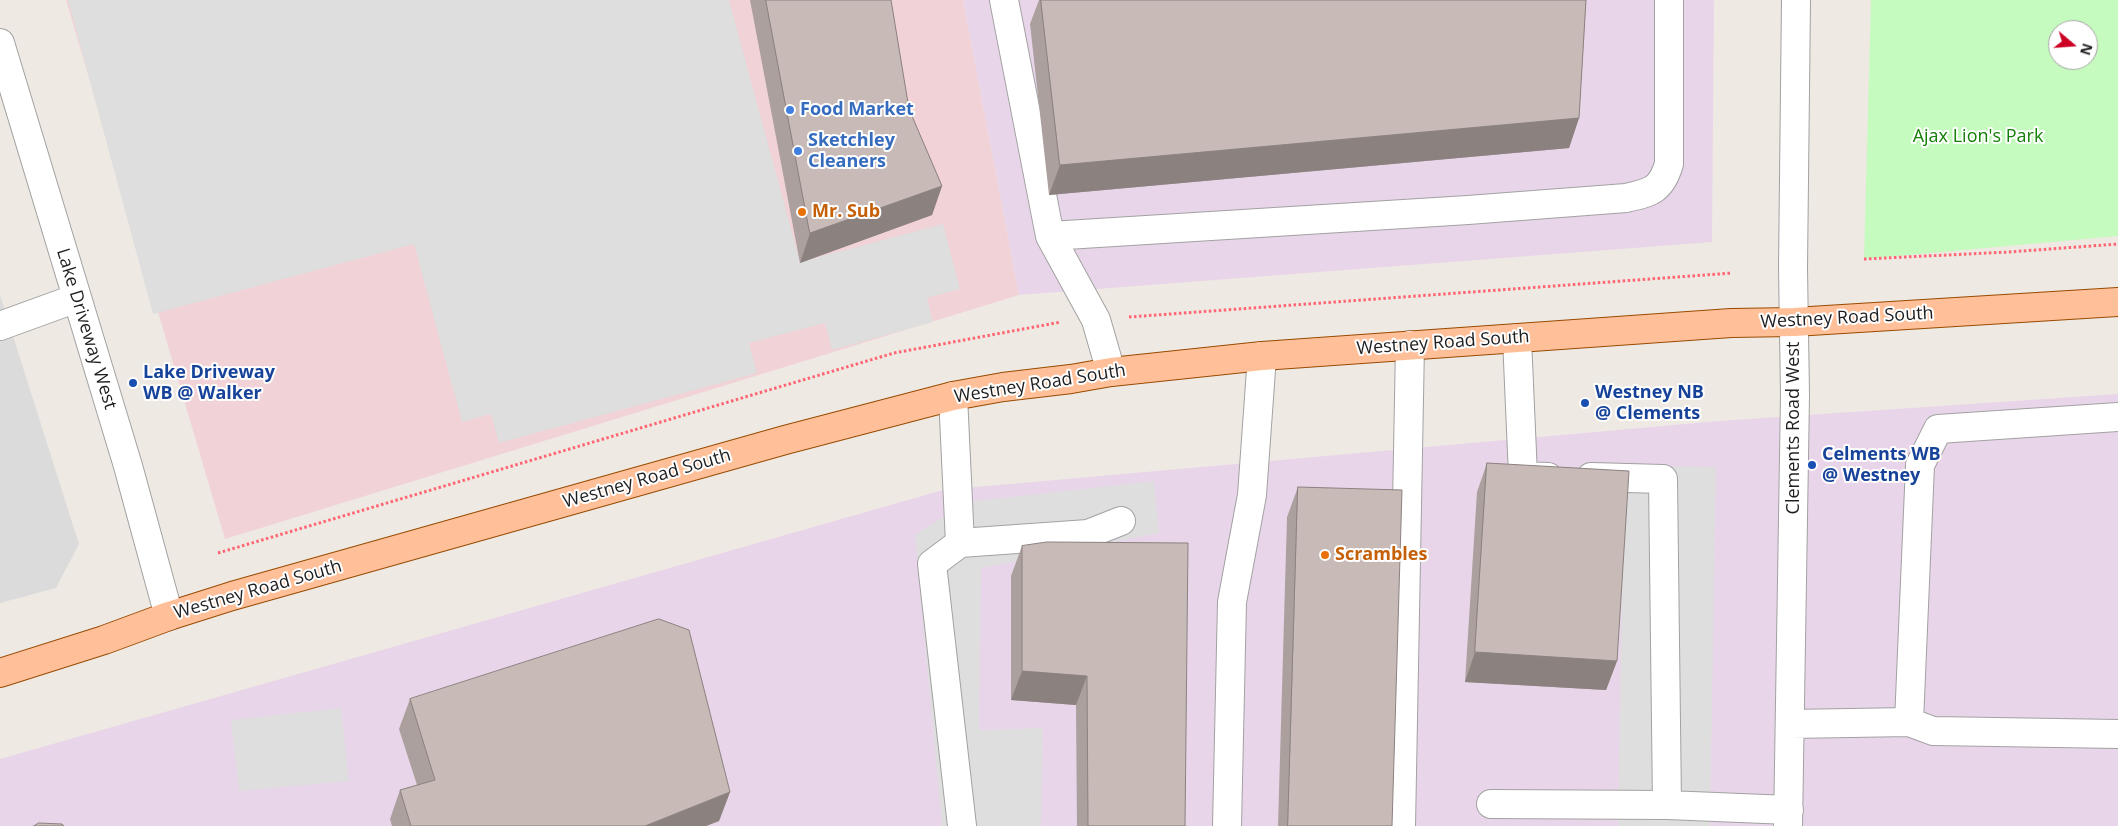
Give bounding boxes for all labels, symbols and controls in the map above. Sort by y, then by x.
north arrow [2048,20,2098,70]
text: N [2076,41,2098,58]
place label: Food Market [800,99,914,121]
marker: Food Market [784,104,796,116]
park label: Ajax Lion's Park [1913,126,2043,148]
place label: Sketchley Cleaners [808,130,895,172]
marker: Sketchley Cleaners [792,145,804,157]
place label: Mr. Sub [812,201,880,223]
marker: Mr. Sub [796,206,808,218]
street label: Lake Driveway West [51,246,121,412]
street label: Westney Road South [1760,303,1934,333]
street label: Westney Road South [1356,326,1530,360]
street label: Clements Road West [1783,342,1805,514]
street label: Westney Road South [953,360,1127,408]
place label: Lake Driveway WB @ Walker [143,362,275,404]
marker: Lake Driveway WB @ Walker [127,377,139,389]
place label: Westney NB @ Clements [1595,382,1704,424]
marker: Westney NB @ Clements [1579,397,1591,409]
place label: Celments WB @ Westney [1822,444,1941,486]
street label: Westney Road South [561,445,733,513]
marker: Celments WB @ Westney [1806,459,1818,471]
place label: Scrambles [1335,544,1427,566]
marker: Scrambles [1319,549,1331,561]
street label: Westney Road South [172,556,344,624]

